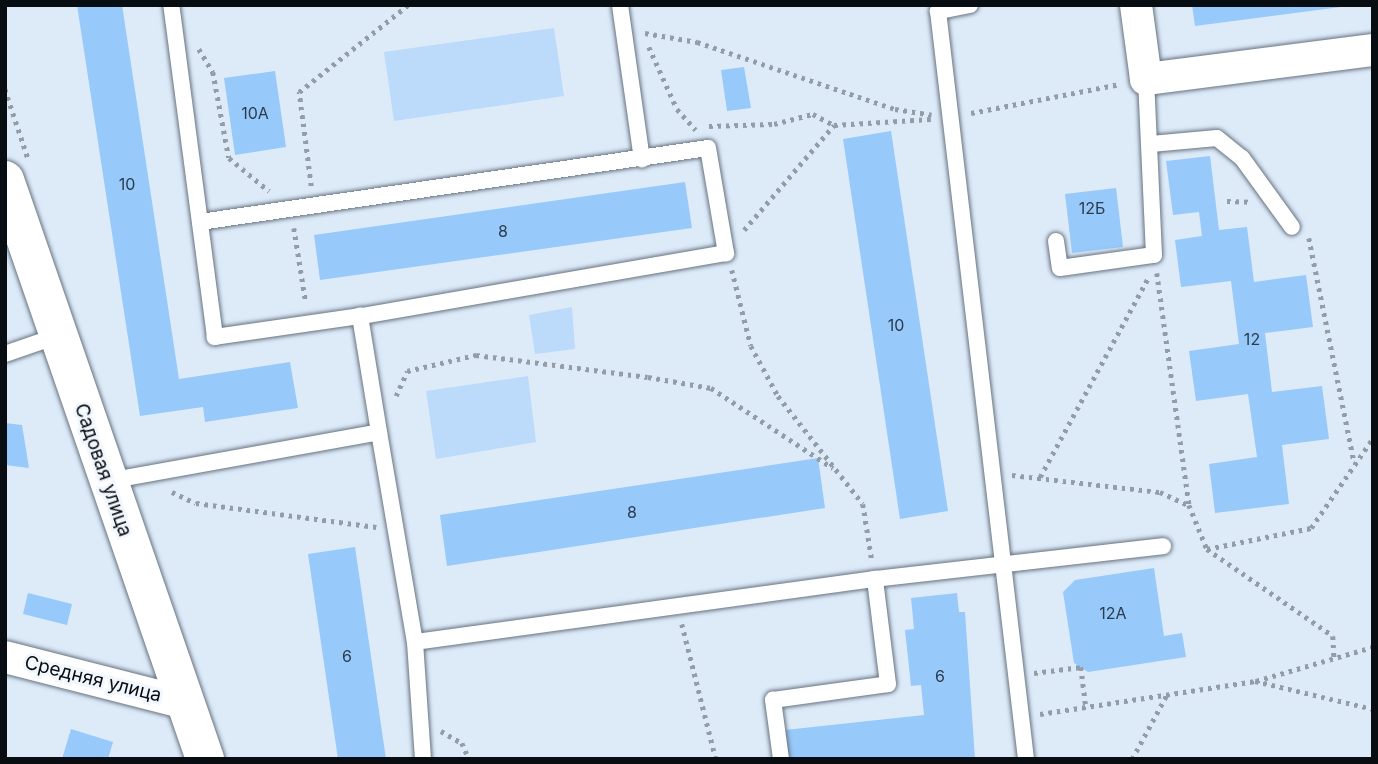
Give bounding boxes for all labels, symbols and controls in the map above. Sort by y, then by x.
house number: 10А [241,103,269,123]
house number: 10 [119,174,135,194]
house number: 12Б [1079,198,1105,218]
house number: 8 [498,221,508,241]
house number: 10 [888,315,904,335]
house number: 12 [1244,329,1260,349]
street label: Садовая улица [70,401,136,539]
house number: 8 [627,502,637,522]
house number: 12А [1099,603,1127,623]
house number: 6 [342,646,352,666]
street label: Средняя улица [22,651,164,707]
house number: 6 [935,666,945,686]

